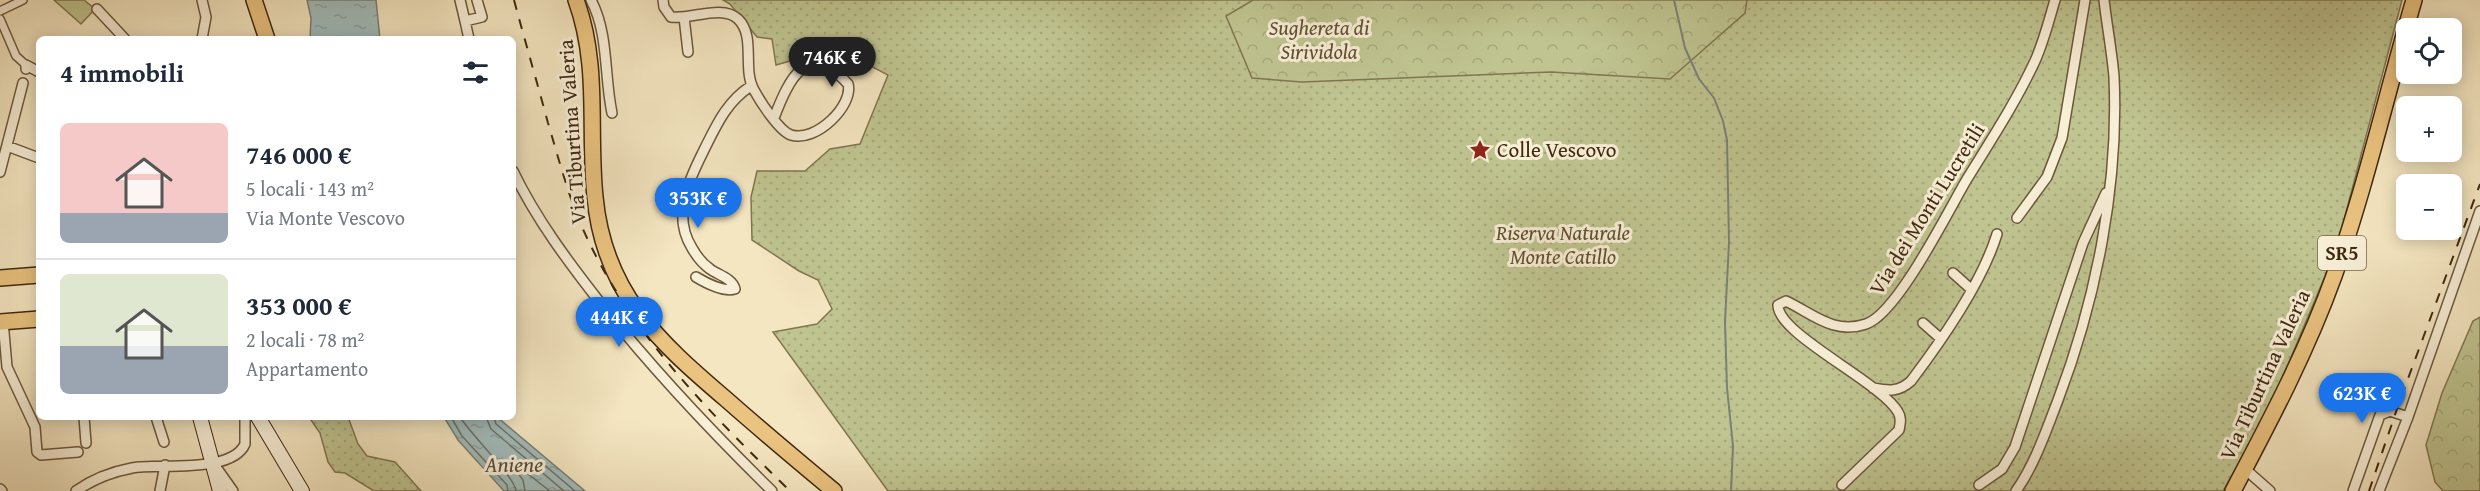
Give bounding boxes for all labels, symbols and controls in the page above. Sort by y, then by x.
park label: Sughereta di Sirividola [1269,12,1370,67]
map controls [2396,18,2462,240]
button: locate [2396,18,2462,84]
pin: 746K € [783,37,881,88]
street label: Via Tiburtina Valeria [550,39,593,225]
text: 746K € [803,42,861,71]
text: 4 immobili [60,53,184,92]
icon: filters [459,56,492,89]
button: + [2396,96,2462,162]
street label: Via dei Monti Lucretili [1861,117,1992,301]
place label: Colle Vescovo [1497,134,1616,165]
text: 746 000 € [246,135,352,174]
place icon: Colle Vescovo [1468,138,1492,162]
icon: home [108,147,180,219]
text: 5 locali · 143 m² [246,174,374,203]
button: − [2396,174,2462,240]
pin: 353K € [649,178,747,229]
text: 353K € [669,183,727,212]
text: Via Monte Vescovo [246,203,405,232]
park label: Riserva Naturale Monte Catillo [1495,217,1630,272]
road number: SR5 [2318,236,2366,270]
street label: Via Tiburtina Valeria [2211,284,2318,465]
text: 353 000 € [246,286,352,325]
pin: 444K € [570,297,668,348]
icon: home [108,298,180,370]
text: 444K € [590,302,648,331]
text: 2 locali · 78 m² [246,325,364,354]
text: Appartamento [246,354,368,383]
pin: 623K € [2313,373,2411,424]
text: 623K € [2333,378,2391,407]
water label: Aniene [484,448,543,480]

